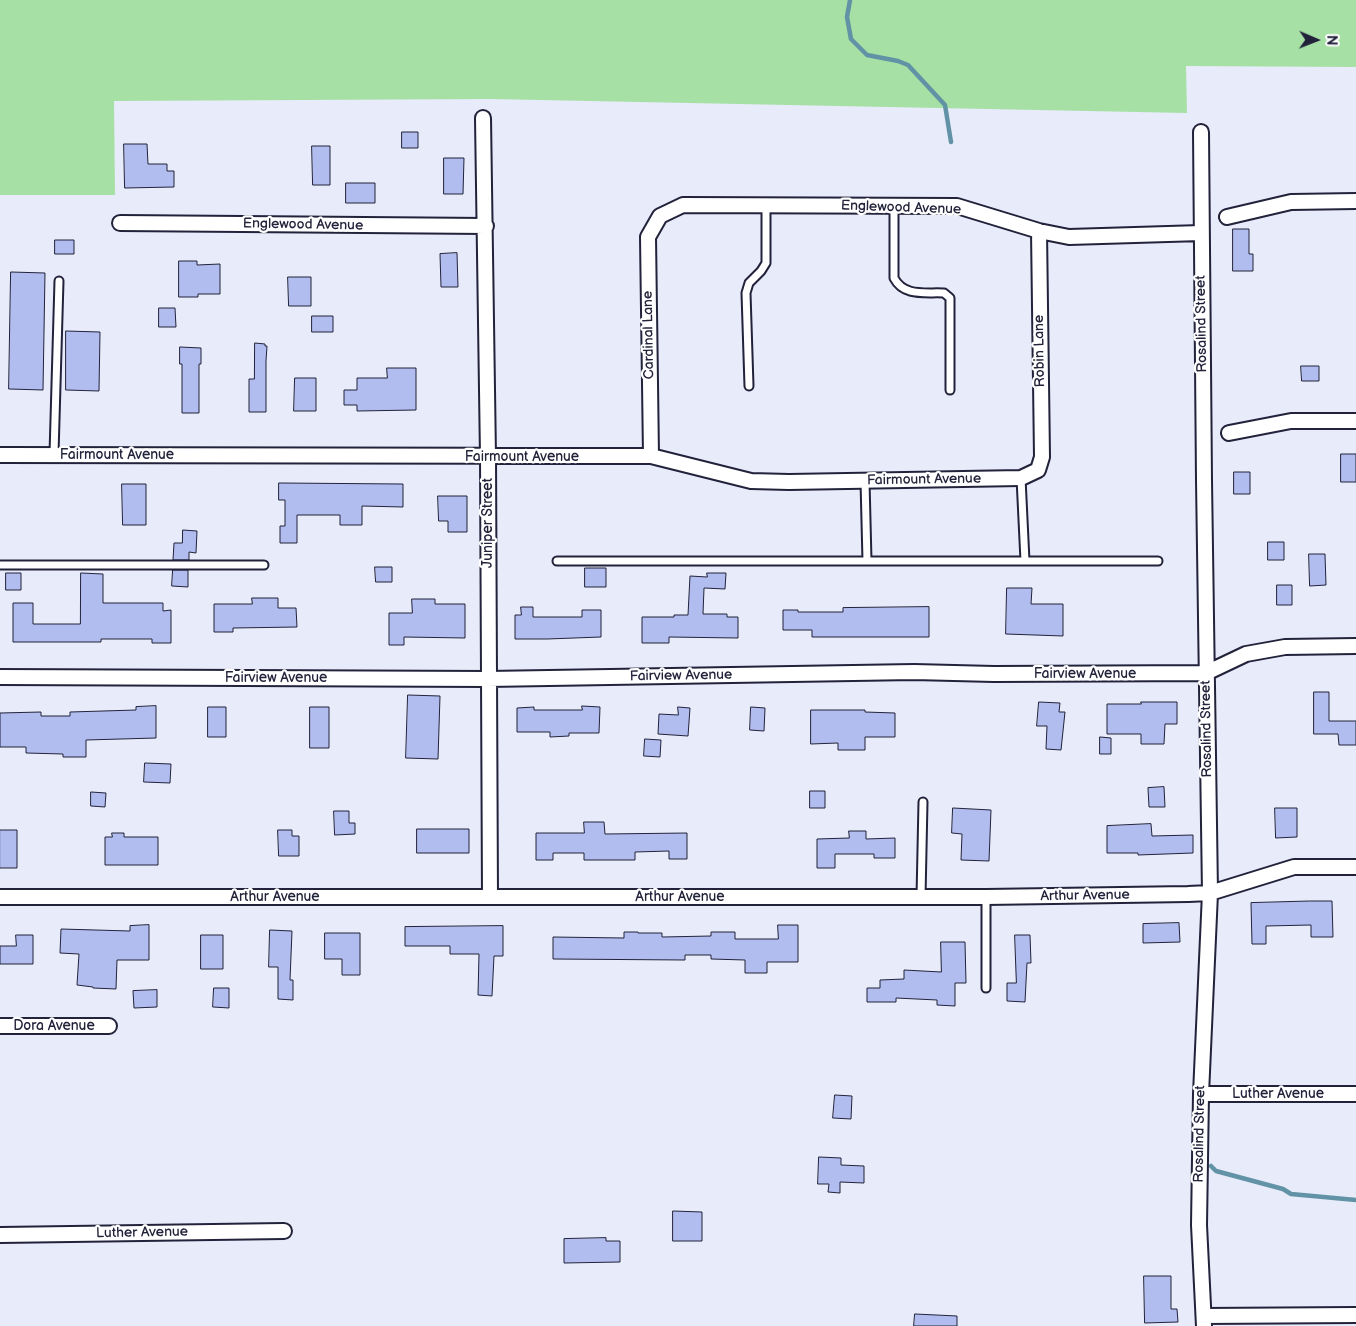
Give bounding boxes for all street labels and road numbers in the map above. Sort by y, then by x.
street label: Englewood Avenue [840,198,962,218]
street label: Englewood Avenue [243,216,363,234]
street label: Rosalind Street [1193,275,1211,373]
street label: Cardinal Lane [640,291,658,379]
street label: Robin Lane [1031,315,1049,387]
street label: Fairmount Avenue [60,447,174,463]
street label: Fairmount Avenue [465,449,579,465]
street label: Fairmount Avenue [867,471,981,489]
street label: Juniper Street [480,478,496,568]
street label: Fairview Avenue [1034,666,1136,682]
street label: Fairview Avenue [630,667,732,685]
street label: Fairview Avenue [225,670,327,686]
street label: Rosalind Street [1198,680,1216,778]
street label: Arthur Avenue [1040,887,1130,905]
street label: Arthur Avenue [230,889,320,905]
street label: Arthur Avenue [635,889,725,905]
street label: Dora Avenue [13,1018,95,1034]
street label: Rosalind Street [1191,1085,1209,1183]
street label: Luther Avenue [1232,1086,1324,1102]
street label: Luther Avenue [96,1224,188,1242]

